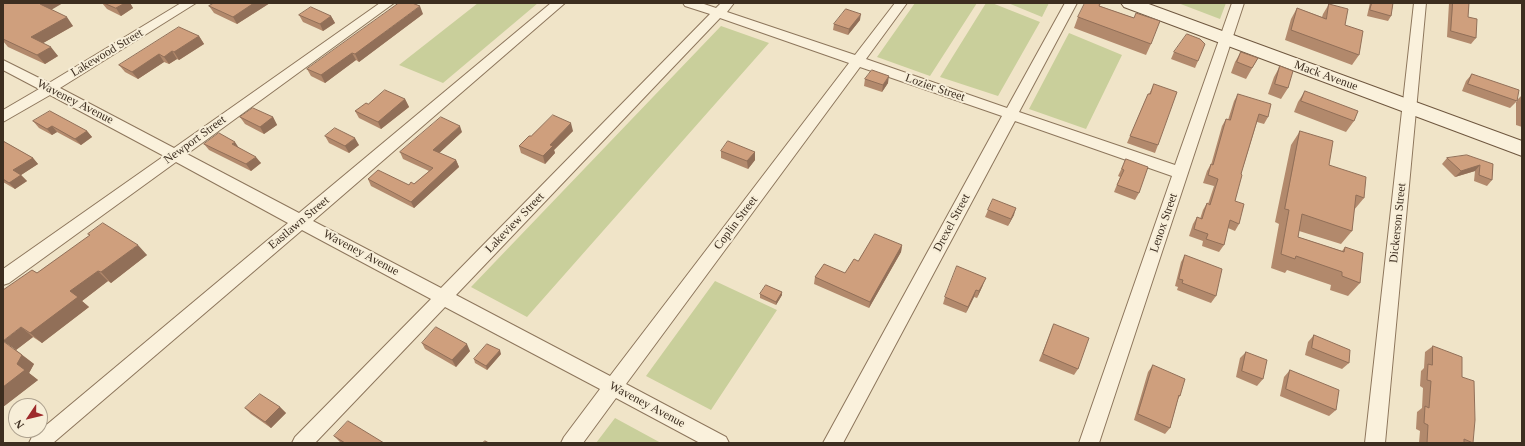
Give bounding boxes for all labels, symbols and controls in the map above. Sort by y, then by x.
street label: Lakewood Street [68,26,146,80]
street label: Mack Avenue [1292,58,1360,94]
street label: Lozier Street [903,71,967,105]
street label: Waveney Avenue [34,77,116,127]
street label: Newport Street [161,113,229,167]
street label: Dickerson Street [1387,182,1409,264]
street label: Lakeview Street [483,190,547,256]
street label: Drexel Street [931,192,973,254]
street label: Lenox Street [1147,192,1181,254]
street label: Eastlawn Street [266,193,332,253]
street label: Coplin Street [711,193,761,253]
street label: Waveney Avenue [321,227,401,279]
street label: Waveney Avenue [607,379,687,431]
north arrow [8,398,48,438]
text: N [12,418,26,431]

